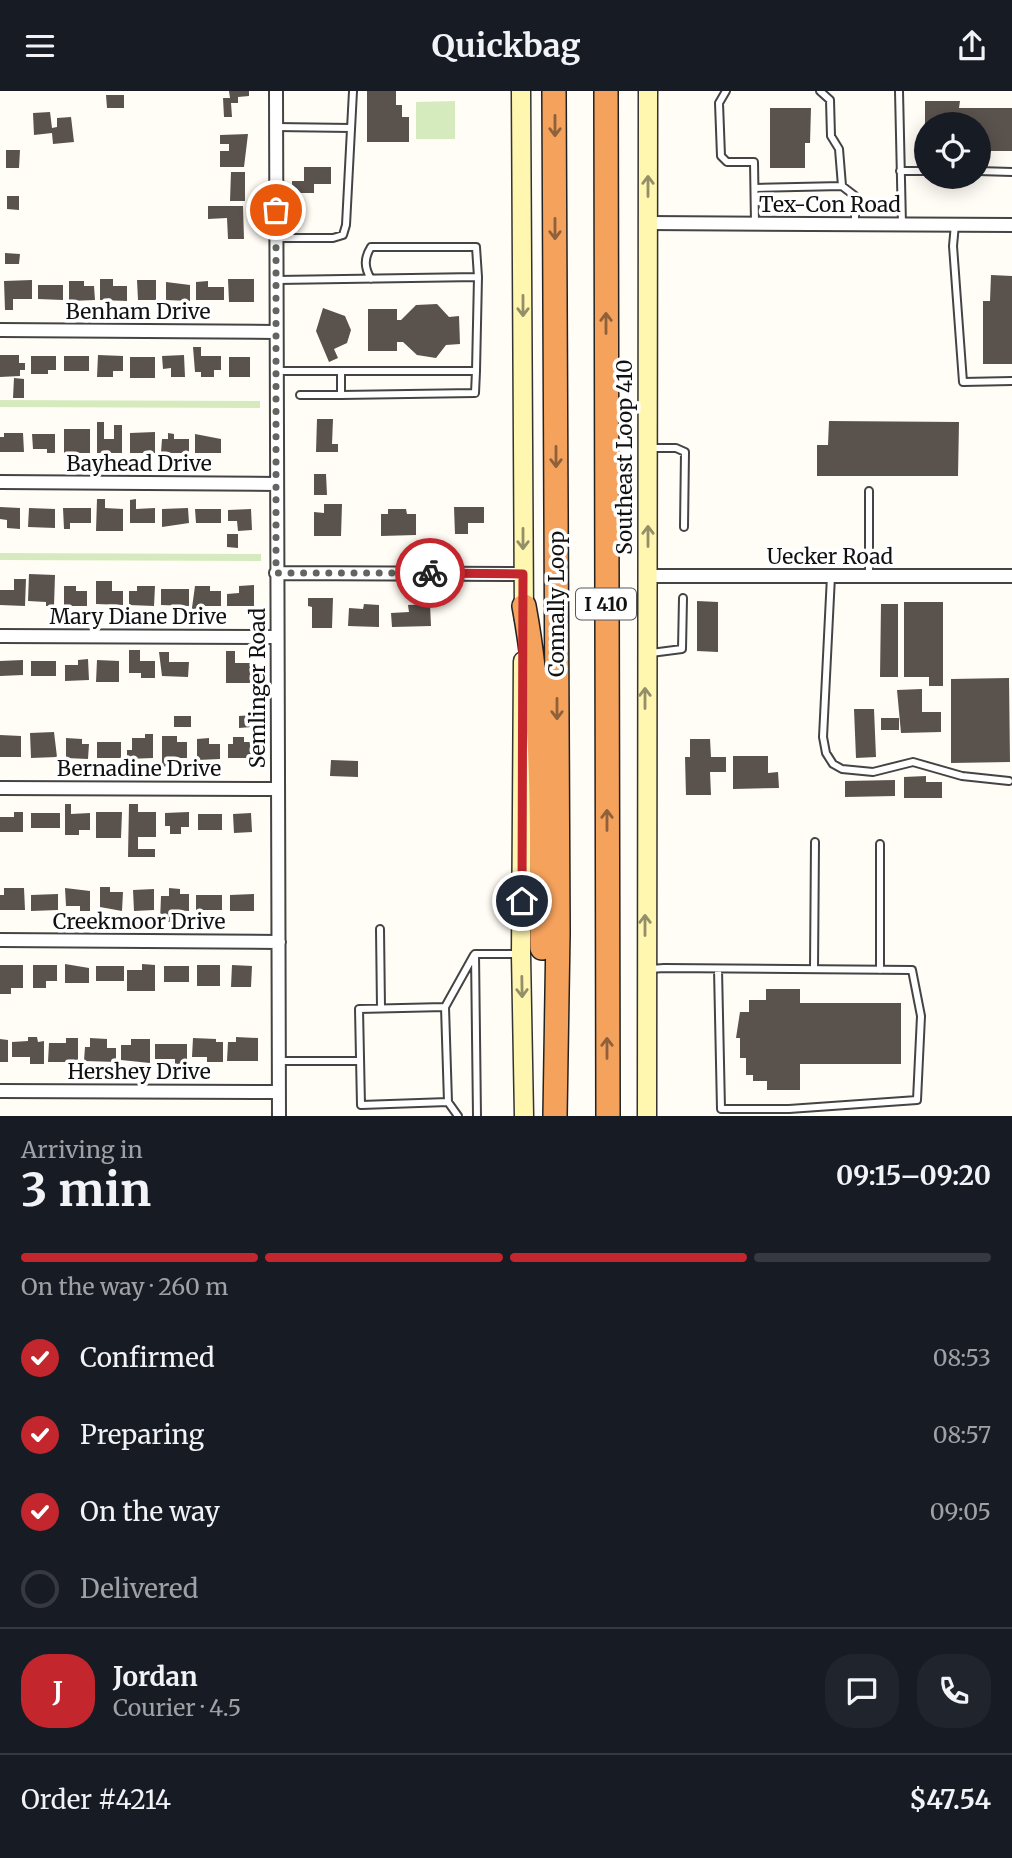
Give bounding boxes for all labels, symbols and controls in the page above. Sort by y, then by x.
text: Quickbag [431,26,581,66]
icon: menu [21,27,59,65]
icon: share [953,27,991,65]
map controls [914,112,991,189]
button: locate [914,112,991,189]
one-way arrow [548,114,562,137]
one-way arrow [641,175,655,198]
pin [246,180,306,240]
icon: bag [257,191,295,229]
street label: Tex-Con Road [759,191,901,218]
one-way arrow [548,217,562,240]
one-way arrow [516,294,530,317]
street label: Benham Drive [66,298,210,325]
one-way arrow [599,312,613,335]
street label: Southeast Loop 410 [611,359,638,555]
one-way arrow [549,445,563,468]
street label: Bayhead Drive [66,450,212,477]
one-way arrow [641,525,655,548]
one-way arrow [516,528,530,551]
street label: Connally Loop [543,531,570,677]
courier [395,538,465,608]
street label: Uecker Road [767,543,893,570]
icon: bike [411,554,449,592]
road number: I 410 [576,589,636,619]
street label: Mary Diane Drive [49,603,227,630]
street label: Semlinger Road [244,607,271,768]
one-way arrow [638,687,652,710]
one-way arrow [550,697,564,720]
street label: Bernadine Drive [57,755,221,782]
one-way arrow [600,809,614,832]
pin [492,871,552,931]
icon: home [503,882,541,920]
street label: Creekmoor Drive [53,908,225,935]
one-way arrow [638,914,651,937]
one-way arrow [515,976,528,999]
one-way arrow [600,1037,614,1060]
street label: Hershey Drive [67,1058,211,1085]
text: Arriving in [21,1135,143,1164]
text: 09:15–09:20 [836,1159,991,1192]
text: 3 min [21,1161,151,1219]
text: On the way · 260 m [21,1272,228,1301]
icon: check [21,1339,59,1377]
text: Confirmed [80,1341,215,1374]
text: 08:53 [933,1343,991,1372]
icon: check [21,1416,59,1454]
text: Preparing [80,1418,204,1451]
text: 08:57 [933,1420,991,1449]
icon: check [21,1493,59,1531]
text: On the way [80,1495,220,1528]
text: 09:05 [930,1497,991,1526]
text: Delivered [80,1572,199,1605]
button: chat [825,1654,899,1728]
button: phone [917,1654,991,1728]
text: Jordan [113,1660,198,1693]
text: J [53,1675,63,1708]
text: Courier · 4.5 [113,1693,241,1722]
text: Order #4214 [21,1783,171,1816]
text: $47.54 [909,1783,991,1816]

